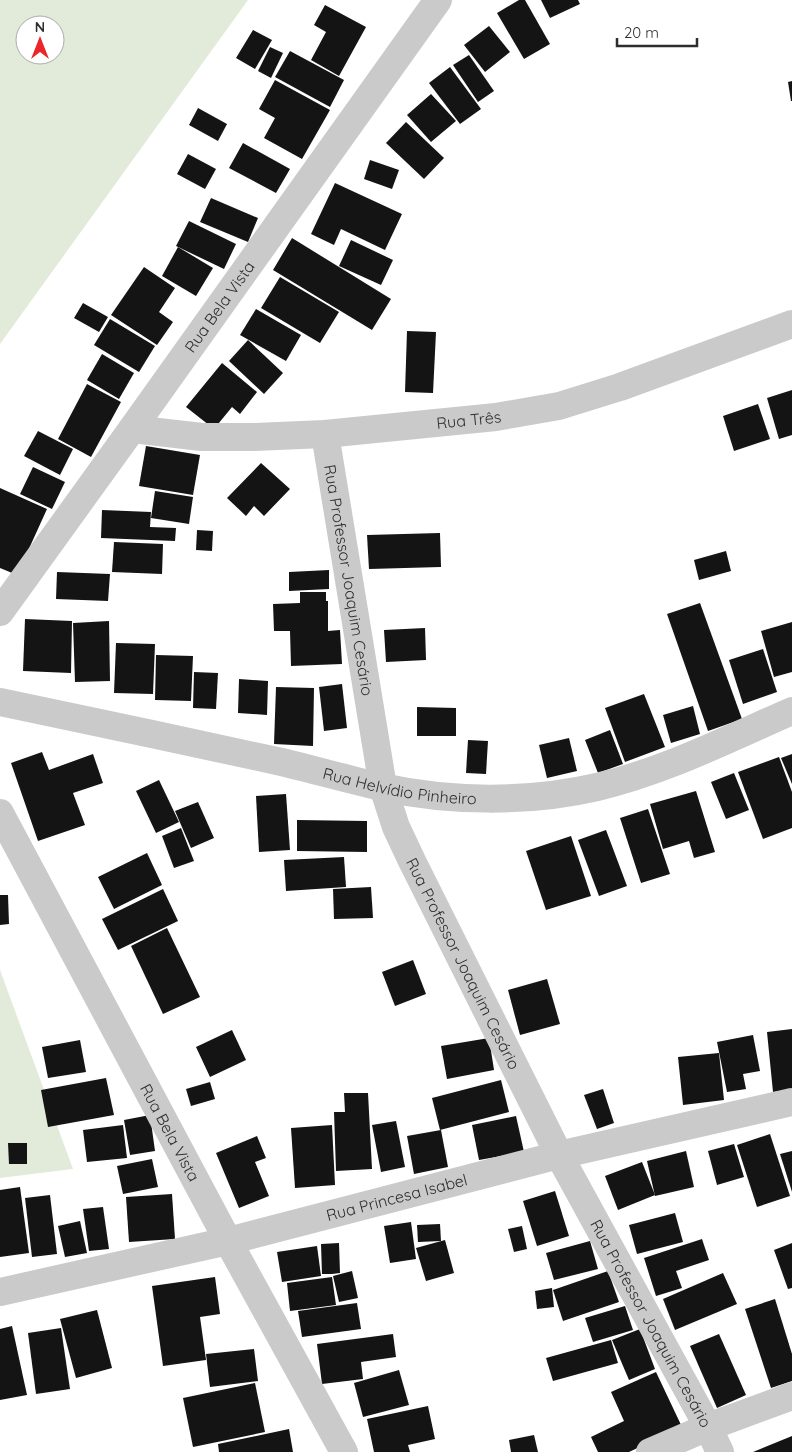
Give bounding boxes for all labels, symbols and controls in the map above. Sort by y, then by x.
north arrow [15,15,65,65]
scale bar [617,15,697,47]
text: N [35,18,45,36]
text: 20 m [624,23,659,42]
street label: Rua Bela Vista [180,257,259,356]
street label: Rua Três [436,406,503,433]
street label: Rua Professor Joaquim Cesário [320,463,378,697]
street label: Rua Helvídio Pinheiro [321,763,477,808]
street label: Rua Professor Joaquim Cesário [402,854,525,1073]
street label: Rua Bela Vista [136,1080,204,1185]
street label: Rua Princesa Isabel [324,1169,469,1225]
street label: Rua Professor Joaquim Cesário [586,1216,716,1431]

